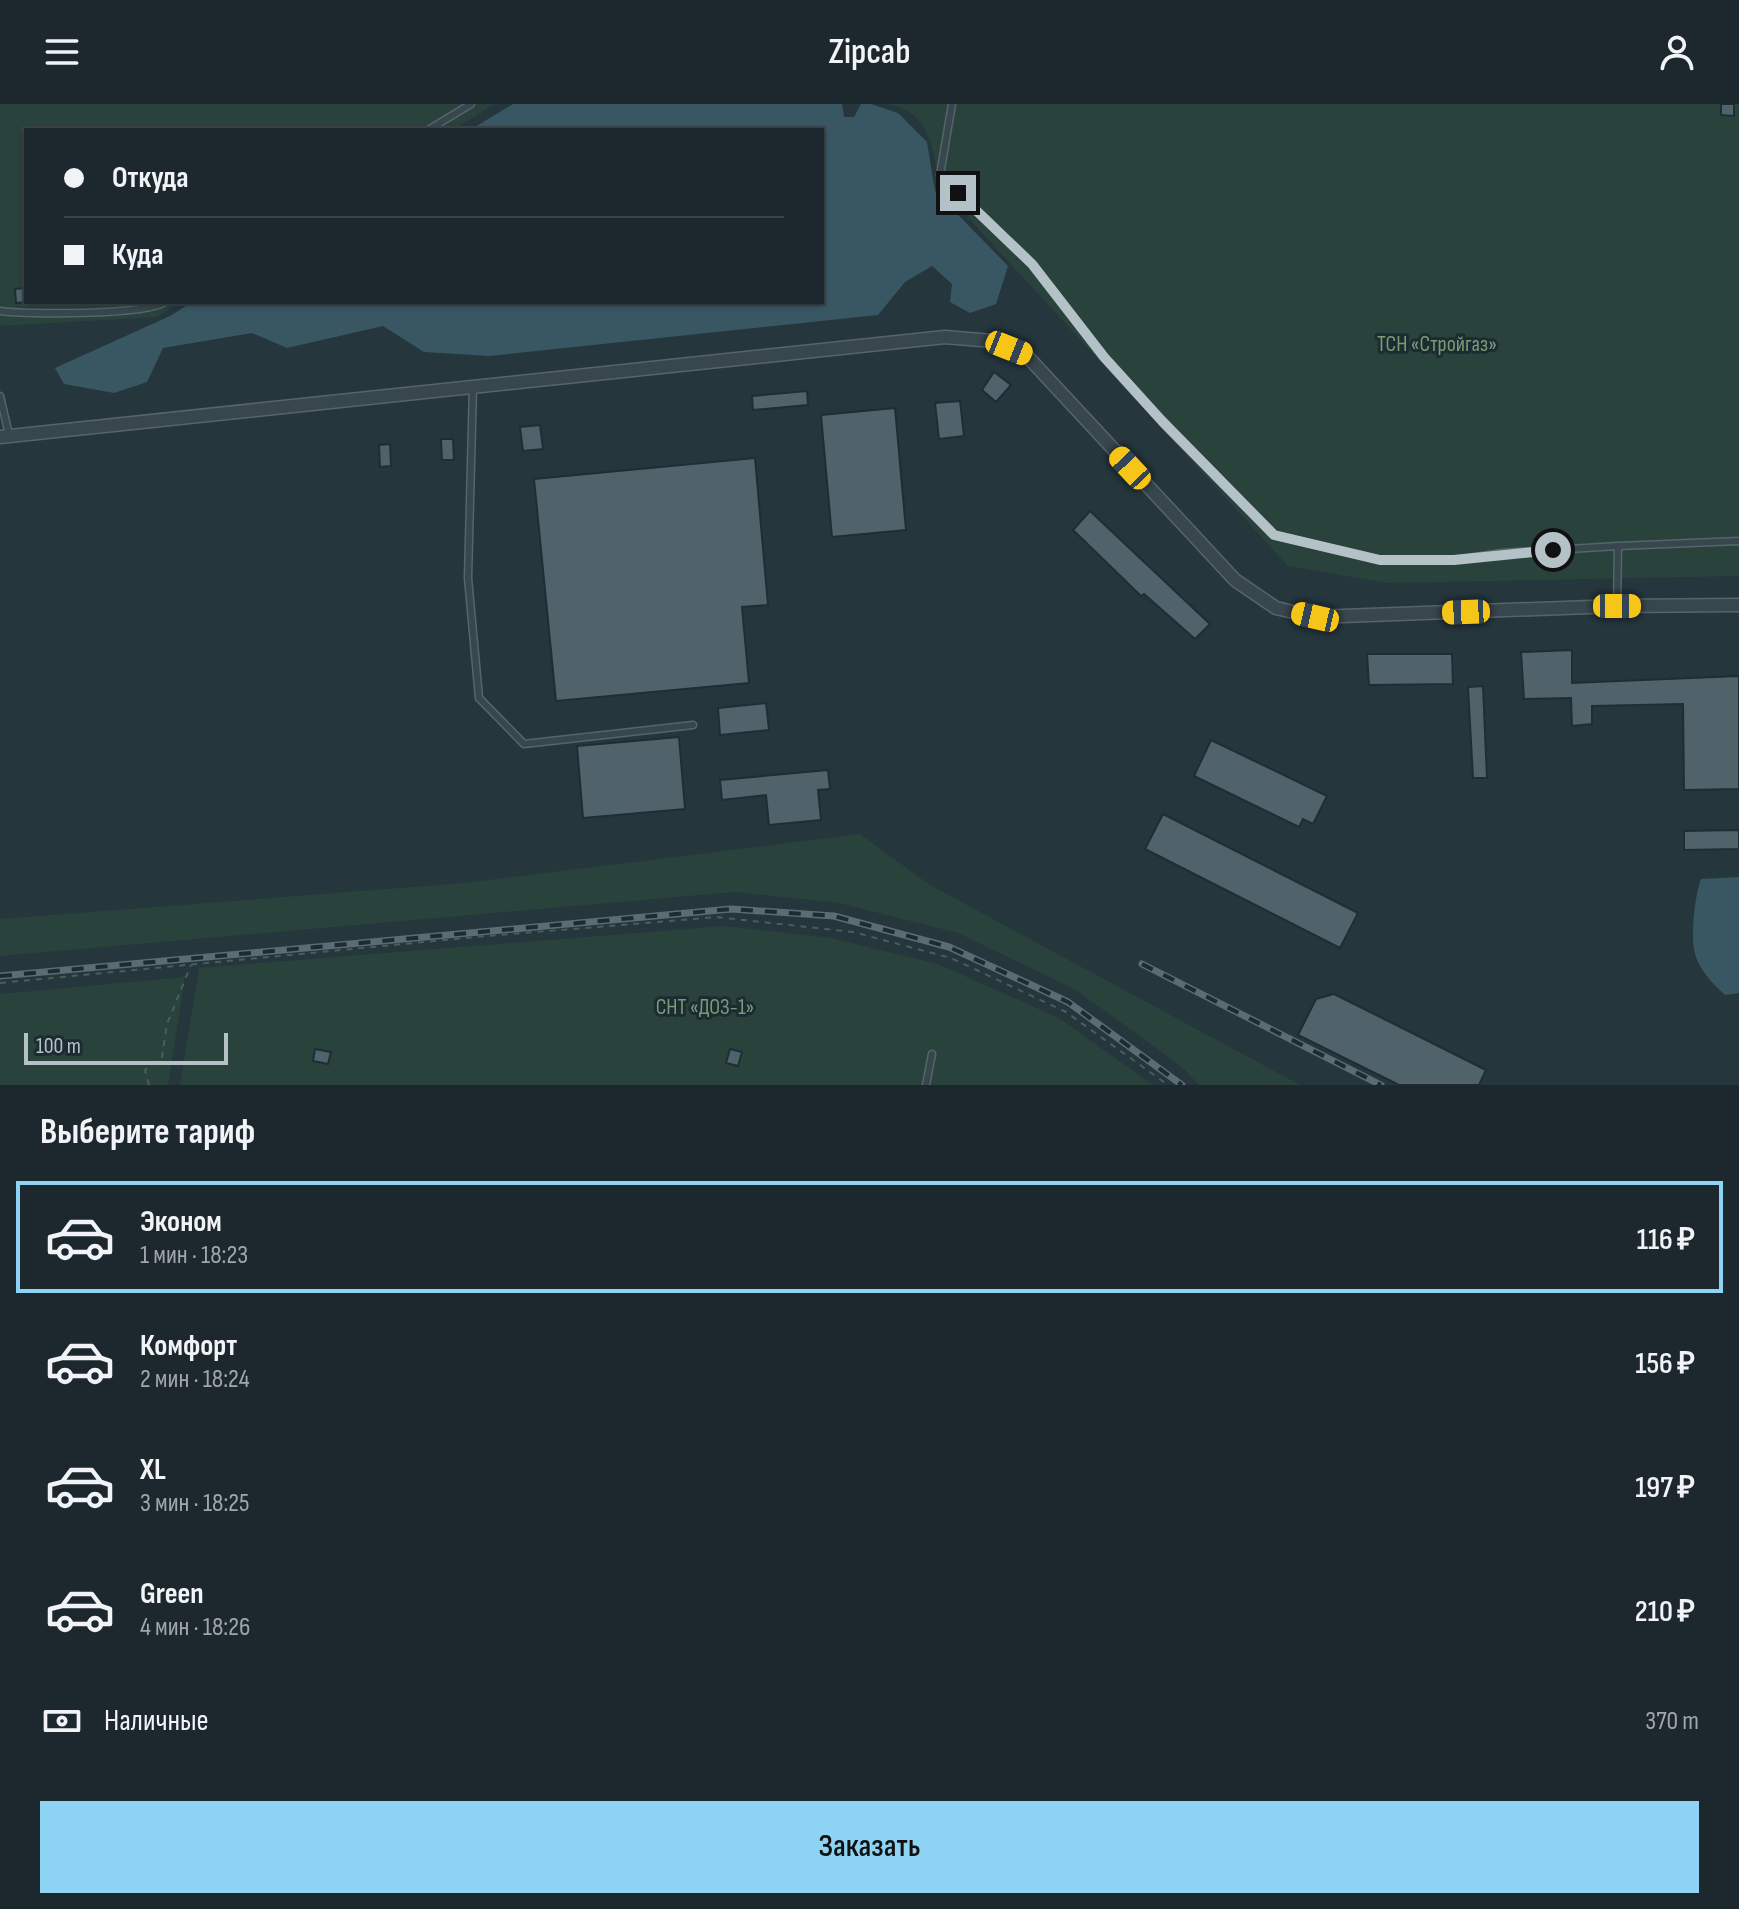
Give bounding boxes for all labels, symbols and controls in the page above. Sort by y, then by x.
icon: menu [40,30,84,74]
icon: person [1655,30,1699,74]
text: Zipcab [828,31,911,74]
text: Откуда [112,160,189,196]
route end [940,175,976,211]
text: Куда [112,237,163,273]
car [982,328,1036,368]
park label: ТСН «Стройгаз» [1377,331,1497,358]
car [1105,442,1155,494]
route start [1535,532,1571,568]
car [1593,594,1641,618]
car [1442,599,1490,625]
car [1289,600,1341,634]
park label: СНТ «ДОЗ-1» [656,994,754,1021]
scale bar [24,1029,228,1065]
text: 100 m [36,1033,81,1060]
text: Выберите тариф [40,1111,255,1154]
icon: car [44,1201,116,1273]
text: Эконом [140,1204,222,1240]
text: 116 ₽ [1637,1222,1695,1258]
text: 1 мин · 18:23 [140,1240,248,1271]
icon: car [44,1325,116,1397]
text: Комфорт [140,1328,237,1364]
text: 156 ₽ [1635,1346,1695,1382]
text: 2 мин · 18:24 [140,1364,250,1395]
icon: car [44,1449,116,1521]
text: XL [140,1452,166,1488]
text: 197 ₽ [1635,1470,1695,1506]
text: 3 мин · 18:25 [140,1488,249,1519]
icon: car [44,1573,116,1645]
text: Green [140,1576,204,1612]
text: 210 ₽ [1635,1594,1695,1630]
text: 4 мин · 18:26 [140,1612,250,1643]
icon: cash [40,1699,84,1743]
text: Наличные [104,1703,209,1739]
text: 370 m [1645,1706,1699,1737]
button: Заказать [40,1801,1699,1893]

